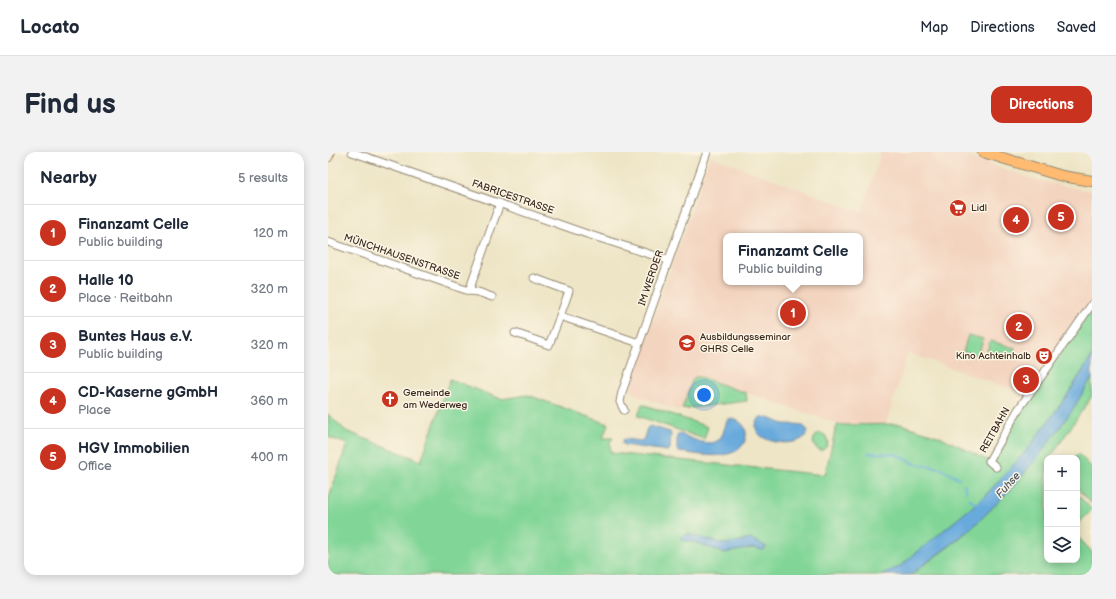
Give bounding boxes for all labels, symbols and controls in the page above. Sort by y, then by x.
text: Locato [20,16,80,39]
text: Map [920,19,948,36]
text: Directions [970,19,1035,36]
text: Saved [1057,19,1096,36]
button: Directions [991,86,1092,123]
text: Find us [24,88,116,121]
text: Nearby [40,168,97,188]
text: 5 results [238,170,288,186]
street label: FABRICESTRASSE [470,177,556,217]
supermarket icon: Lidl [948,198,968,218]
place label: Lidl [971,202,987,214]
pin: 5 [1048,202,1074,232]
pin: 4 [1003,205,1029,235]
text: Finanzamt Celle [78,215,189,234]
text: 1 [50,225,56,241]
text: 120 m [253,225,288,241]
street label: MÜNCHHAUSENSTRASSE [342,231,462,283]
popup [723,233,863,285]
text: Public building [78,234,163,250]
text: Finanzamt Celle [738,242,848,261]
street label: IM WERDER [636,249,666,307]
text: Public building [738,261,822,277]
text: Halle 10 [78,271,134,290]
text: 2 [49,281,57,297]
text: 320 m [250,281,288,297]
text: Place · Reitbahn [78,290,173,306]
pin: 1 [780,298,806,328]
pin: 2 [1006,312,1032,342]
text: Buntes Haus e.V. [78,327,193,346]
place label: Ausbildungsseminar GHRS Celle [700,331,791,355]
school or university icon: Ausbildungsseminar GHRS Celle [677,333,697,353]
text: 3 [49,337,57,353]
text: 320 m [250,337,288,353]
text: Public building [78,346,163,362]
theatre icon: Kino Achteinhalb [1034,346,1054,366]
place label: Kino Achteinhalb [956,350,1031,362]
pin: 3 [1013,365,1039,395]
text: CD-Kaserne gGmbH [78,383,218,402]
your location [694,385,714,405]
place label: Gemeinde am Wederweg [403,387,468,411]
church icon: Gemeinde am Wederweg [380,389,400,409]
text: 4 [49,393,57,409]
text: 360 m [250,393,288,409]
text: Place [78,402,111,418]
street label: REITBAHN [977,405,1013,455]
text: HGV Immobilien [78,439,190,458]
text: 5 [49,449,57,465]
text: 400 m [251,449,288,465]
map controls [1044,455,1080,563]
button: + [1044,455,1080,491]
text: Office [78,458,112,474]
water label: Fuhse [993,469,1023,501]
button: − [1044,491,1080,527]
button: layers [1044,527,1080,563]

